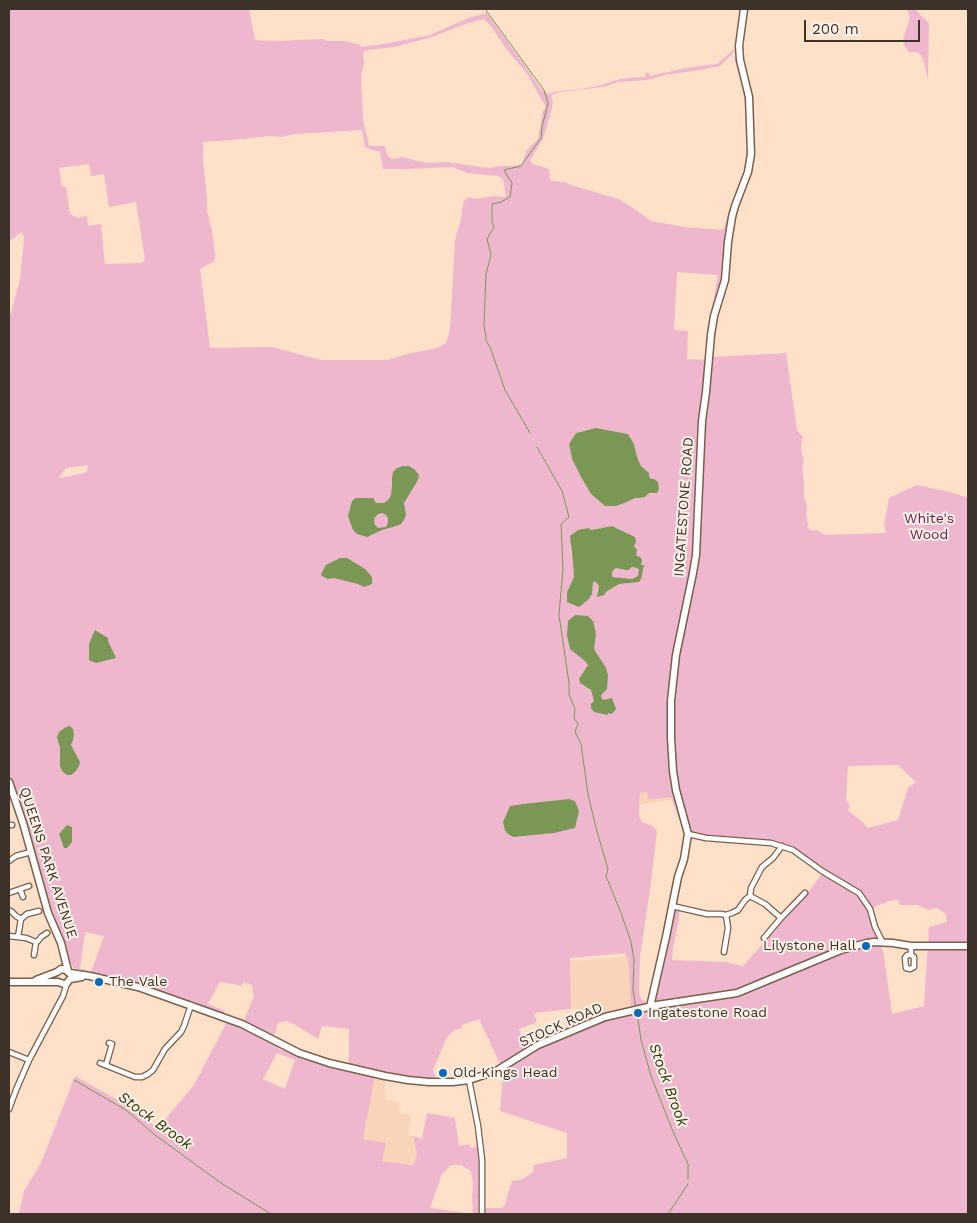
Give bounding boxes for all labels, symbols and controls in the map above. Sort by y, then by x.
scale bar [807,10,923,42]
text: 200 m [812,20,859,38]
street label: INGATESTONE ROAD [671,437,697,577]
park label: White's Wood [904,511,954,544]
street label: QUEENS PARK AVENUE [16,785,80,941]
place label: Lilystone Hall [763,938,856,954]
marker: Lilystone Hall [860,940,872,952]
place label: The Vale [109,974,167,990]
marker: The Vale [93,976,105,988]
street label: STOCK ROAD [517,999,605,1051]
place label: Ingatestone Road [648,1005,767,1021]
marker: Ingatestone Road [632,1007,644,1019]
water label: Stock Brook [645,1041,691,1129]
place label: Old Kings Head [453,1065,557,1081]
marker: Old Kings Head [437,1067,449,1079]
water label: Stock Brook [114,1088,196,1154]

